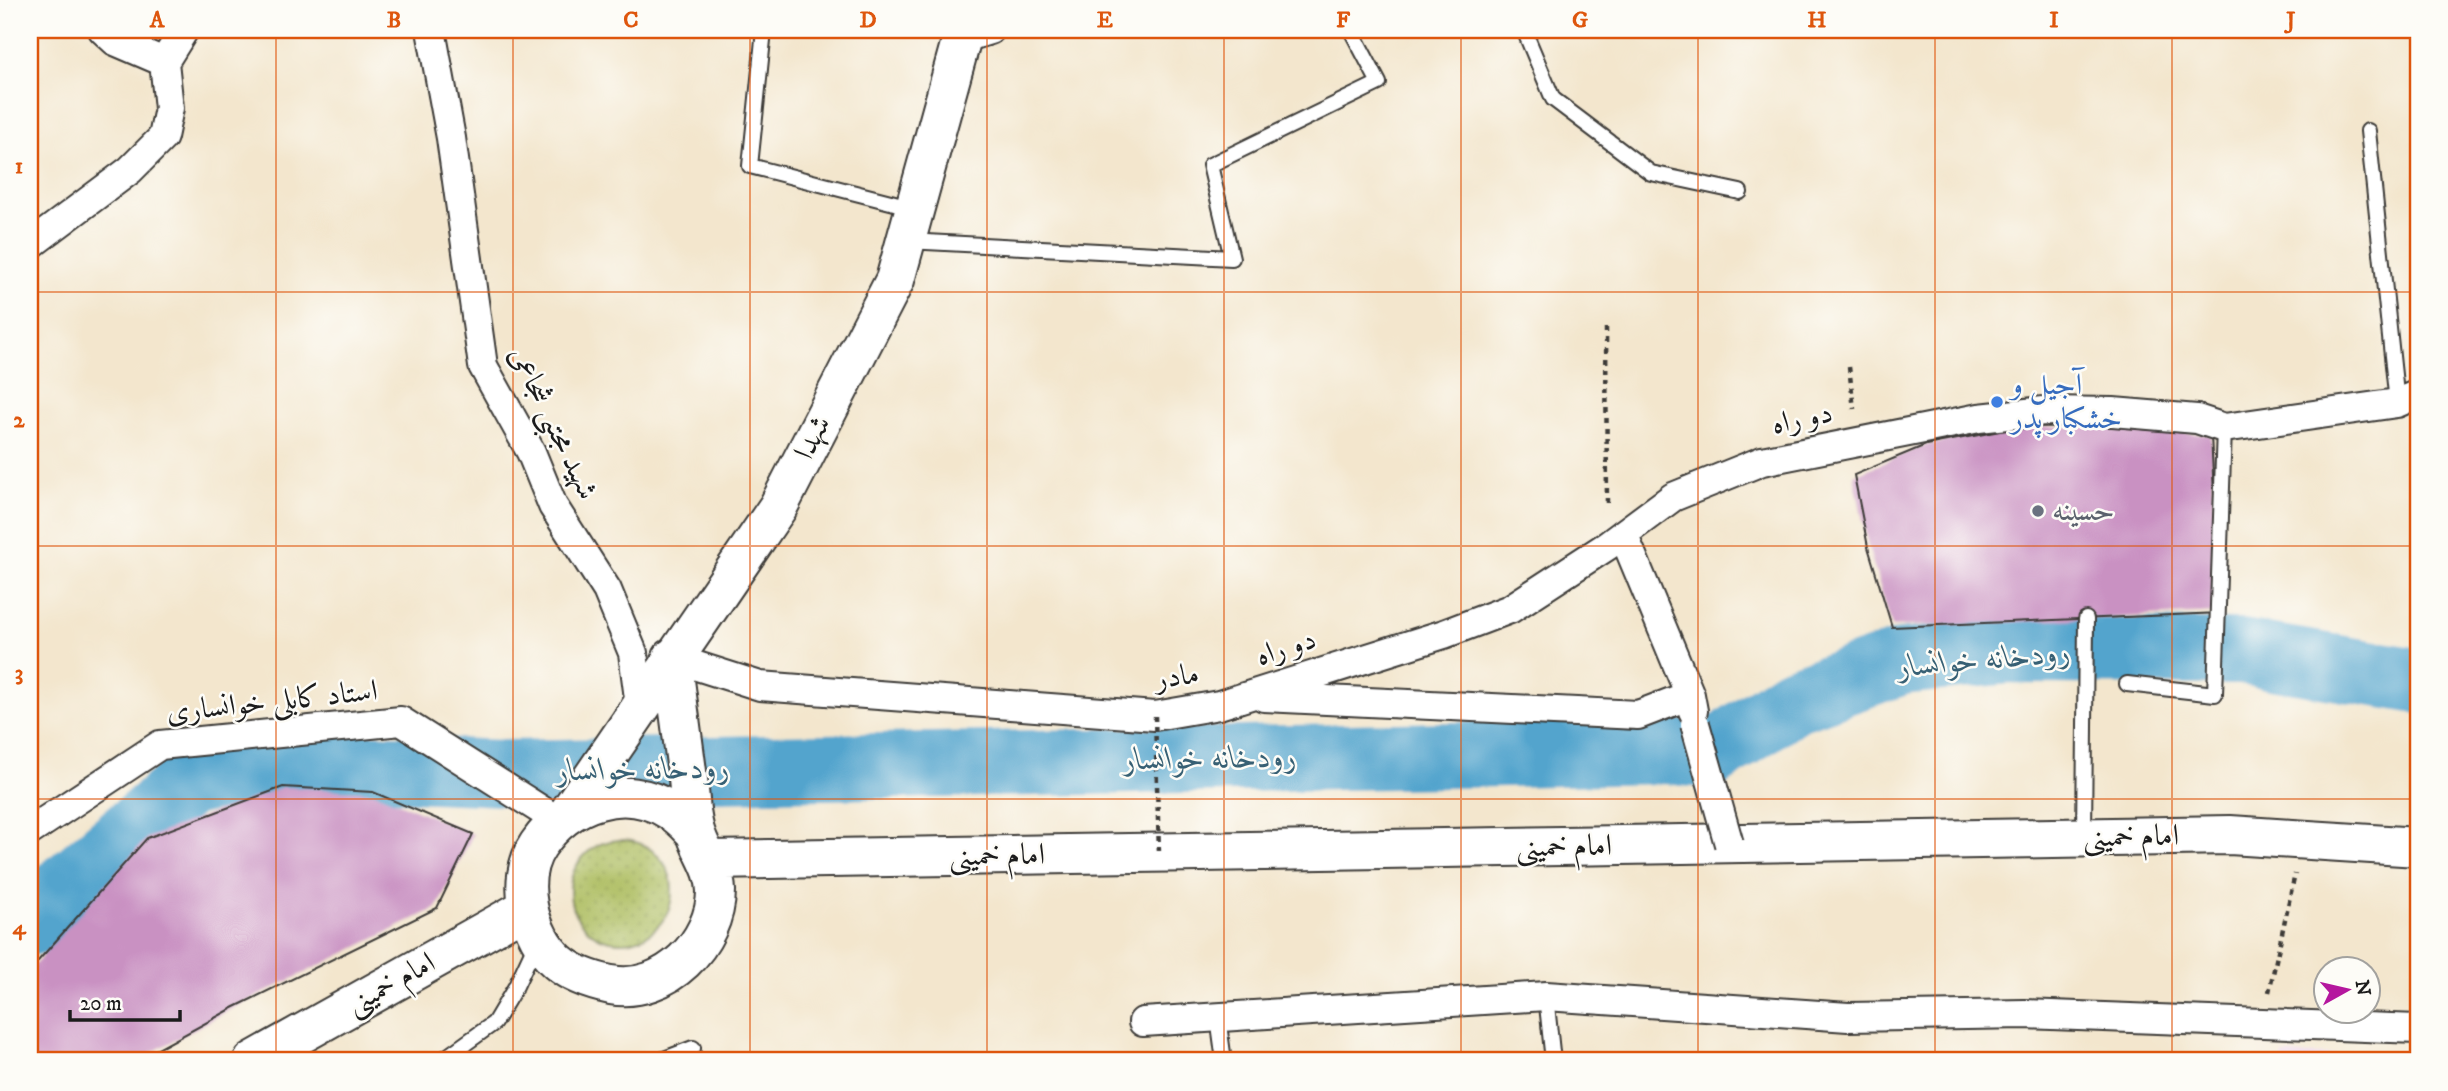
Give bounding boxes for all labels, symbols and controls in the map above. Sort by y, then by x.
text: A [149,6,166,35]
text: B [387,6,401,35]
text: C [623,6,639,35]
text: D [859,6,877,35]
text: E [1097,6,1113,35]
text: F [1336,6,1351,35]
text: G [1572,6,1588,35]
text: H [1807,6,1827,35]
text: I [2049,6,2059,35]
text: J [2283,6,2296,35]
text: 1 [15,152,23,181]
street label: شهید مجتبی شجاعی [496,340,606,507]
place label: آجیل و خشکبار پدر [2008,366,2122,439]
marker: آجیل و خشکبار پدر [1989,394,2005,410]
street label: دو راه [1768,395,1836,443]
text: 2 [13,406,25,435]
street label: شهدا [786,410,840,466]
place label: حسینه [2052,493,2115,530]
marker: حسینه [2030,503,2046,519]
street label: دو راه [1251,621,1321,675]
water label: رودخانه خوانسار [1894,633,2072,688]
street label: مادر [1150,656,1201,699]
text: 3 [15,659,23,688]
street label: استاد کابلی خوانساری [164,672,380,733]
water label: رودخانه خوانسار [1121,737,1297,781]
water label: رودخانه خوانسار [554,748,730,792]
street label: امام خمینی [2083,818,2179,862]
street label: امام خمینی [1516,828,1612,872]
street label: امام خمینی [949,837,1045,881]
text: 4 [12,913,27,942]
street label: امام خمینی [340,945,445,1029]
north arrow [2312,954,2382,1024]
scale bar [70,979,180,1023]
text: N [2350,979,2375,998]
text: 20 m [80,991,122,1017]

